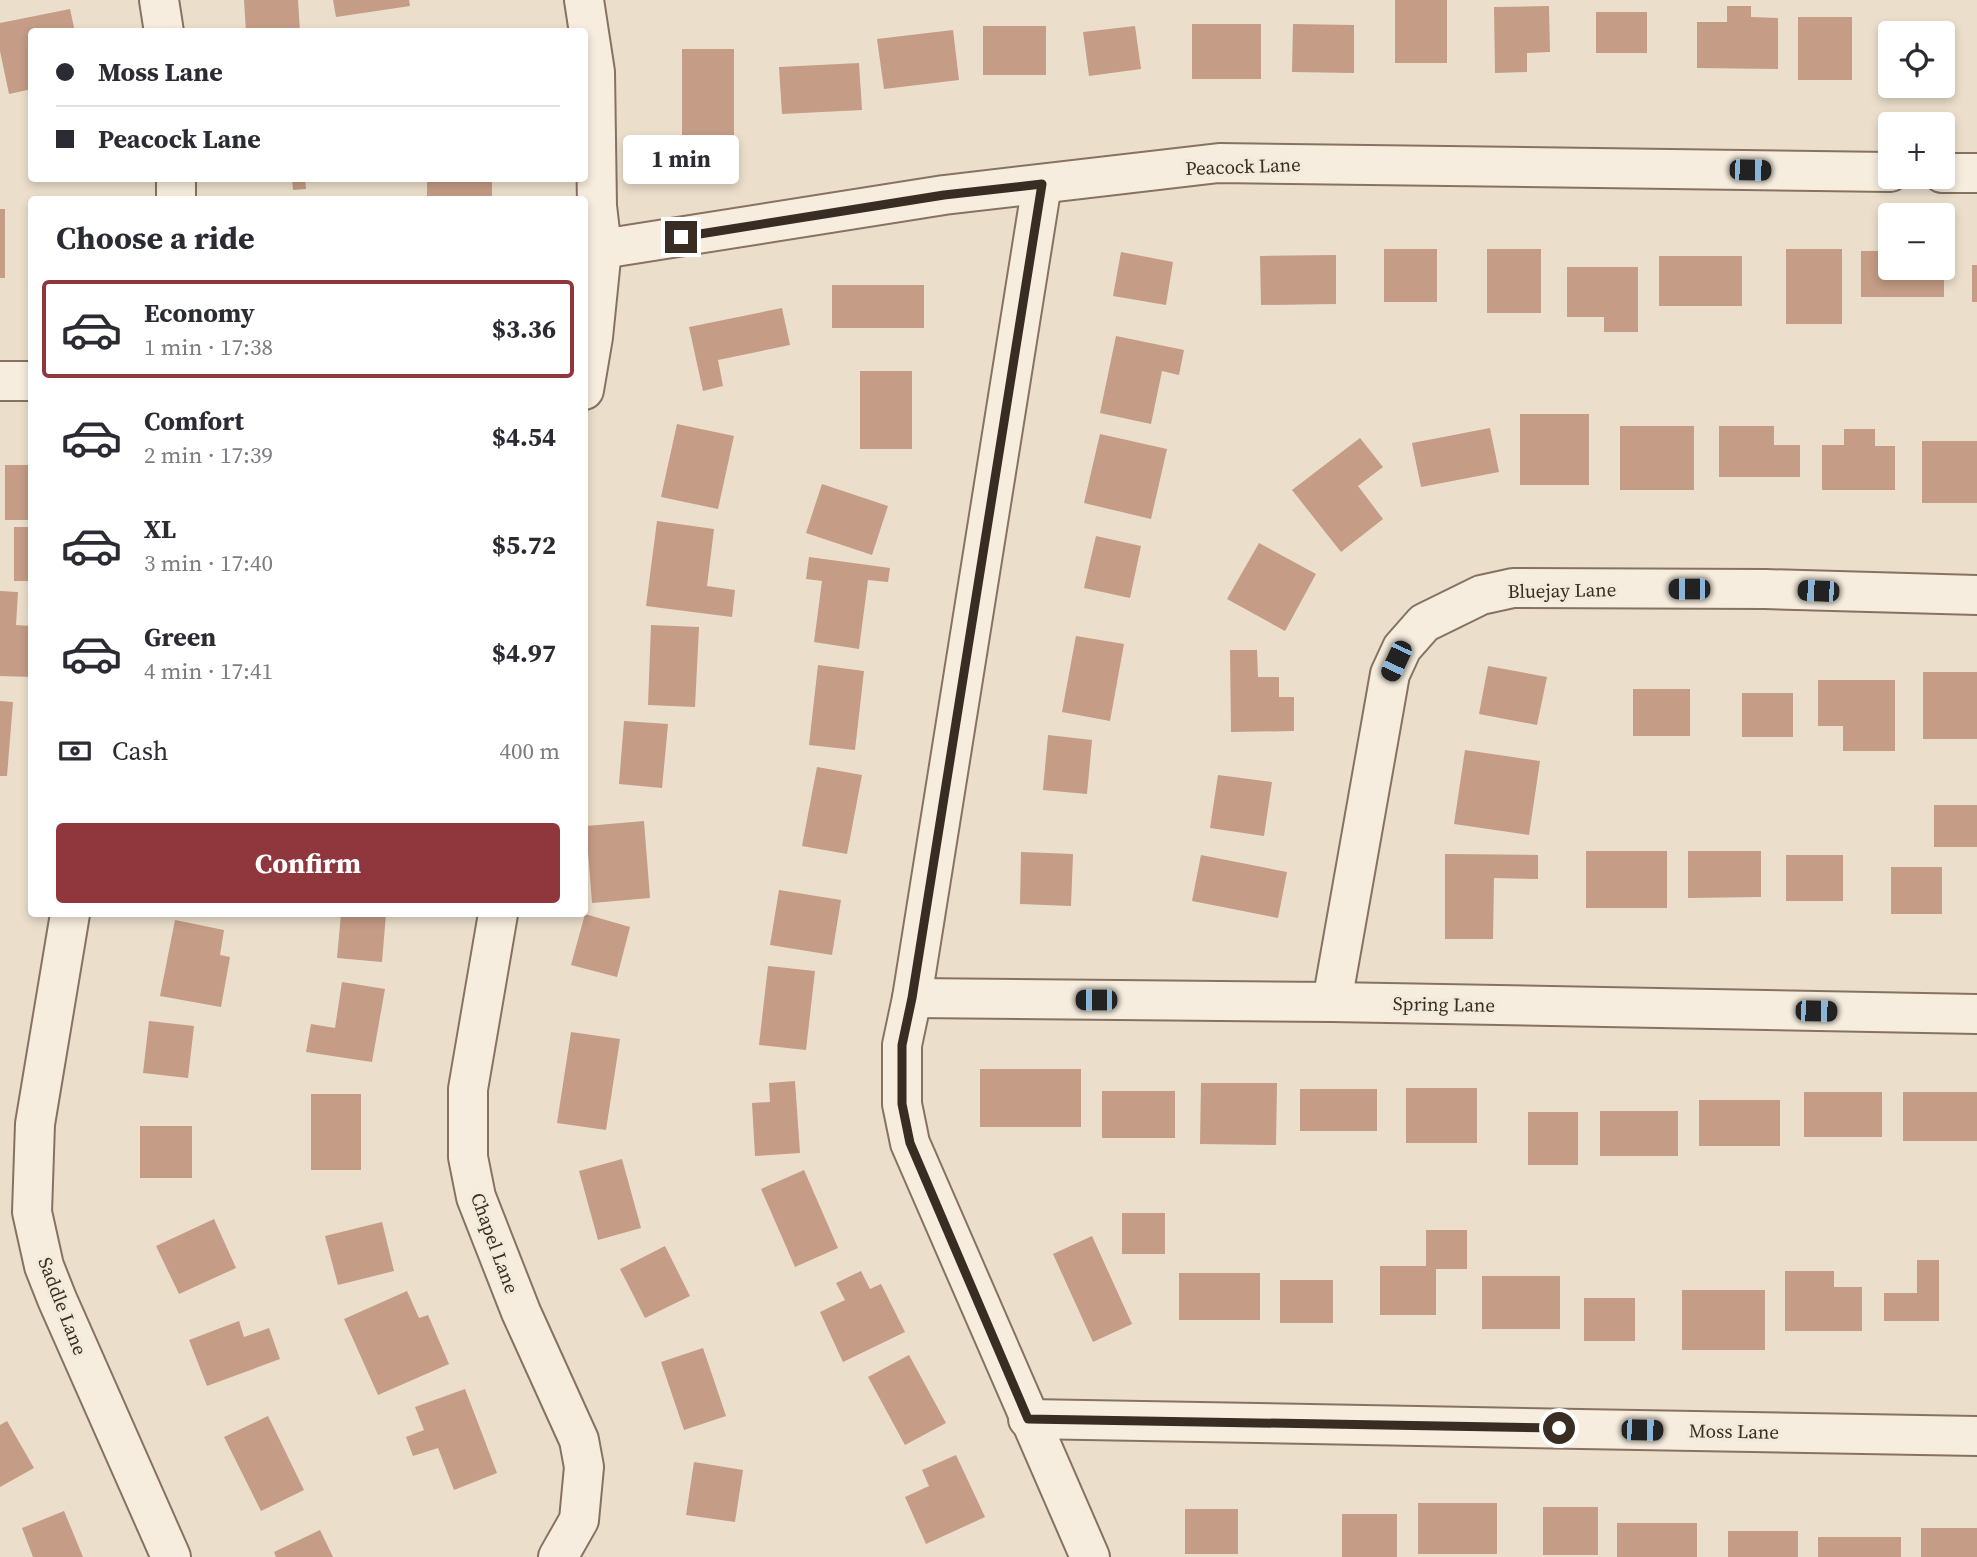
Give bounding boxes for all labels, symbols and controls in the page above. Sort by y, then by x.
map controls [1878,21,1955,280]
button: locate [1878,21,1955,98]
text: Moss Lane [98,54,223,90]
button: + [1878,112,1955,189]
text: Peacock Lane [98,121,261,157]
callout: 1 min [623,135,739,184]
text: 1 min [651,143,711,175]
street label: Peacock Lane [1185,151,1301,181]
car [1729,159,1772,181]
button: − [1878,203,1955,280]
text: Choose a ride [56,216,255,260]
route end [665,221,697,253]
text: Economy [144,295,255,331]
icon: car [60,298,123,361]
text: $3.36 [492,311,556,347]
text: 1 min · 17:38 [144,331,273,363]
text: Comfort [144,403,244,439]
icon: car [60,406,123,469]
text: $4.54 [492,419,556,455]
text: 2 min · 17:39 [144,439,273,471]
text: XL [144,511,176,547]
icon: car [60,514,123,577]
text: $5.72 [492,527,556,563]
text: 3 min · 17:40 [144,547,273,579]
street label: Bluejay Lane [1507,576,1617,604]
car [1669,579,1711,600]
car [1797,580,1840,602]
text: Green [144,619,216,655]
icon: car [60,622,123,685]
text: $4.97 [492,635,556,671]
car [1378,638,1415,684]
text: 4 min · 17:41 [144,655,273,687]
icon: cash [56,732,94,770]
text: Cash [112,733,168,769]
text: 400 m [499,735,560,767]
button: Confirm [56,823,560,903]
car [1076,990,1118,1011]
street label: Spring Lane [1393,990,1495,1018]
car [1795,1000,1838,1022]
street label: Chapel Lane [465,1189,525,1297]
street label: Saddle Lane [32,1253,94,1359]
route start [1543,1412,1575,1444]
street label: Moss Lane [1689,1417,1779,1445]
car [1621,1419,1664,1441]

